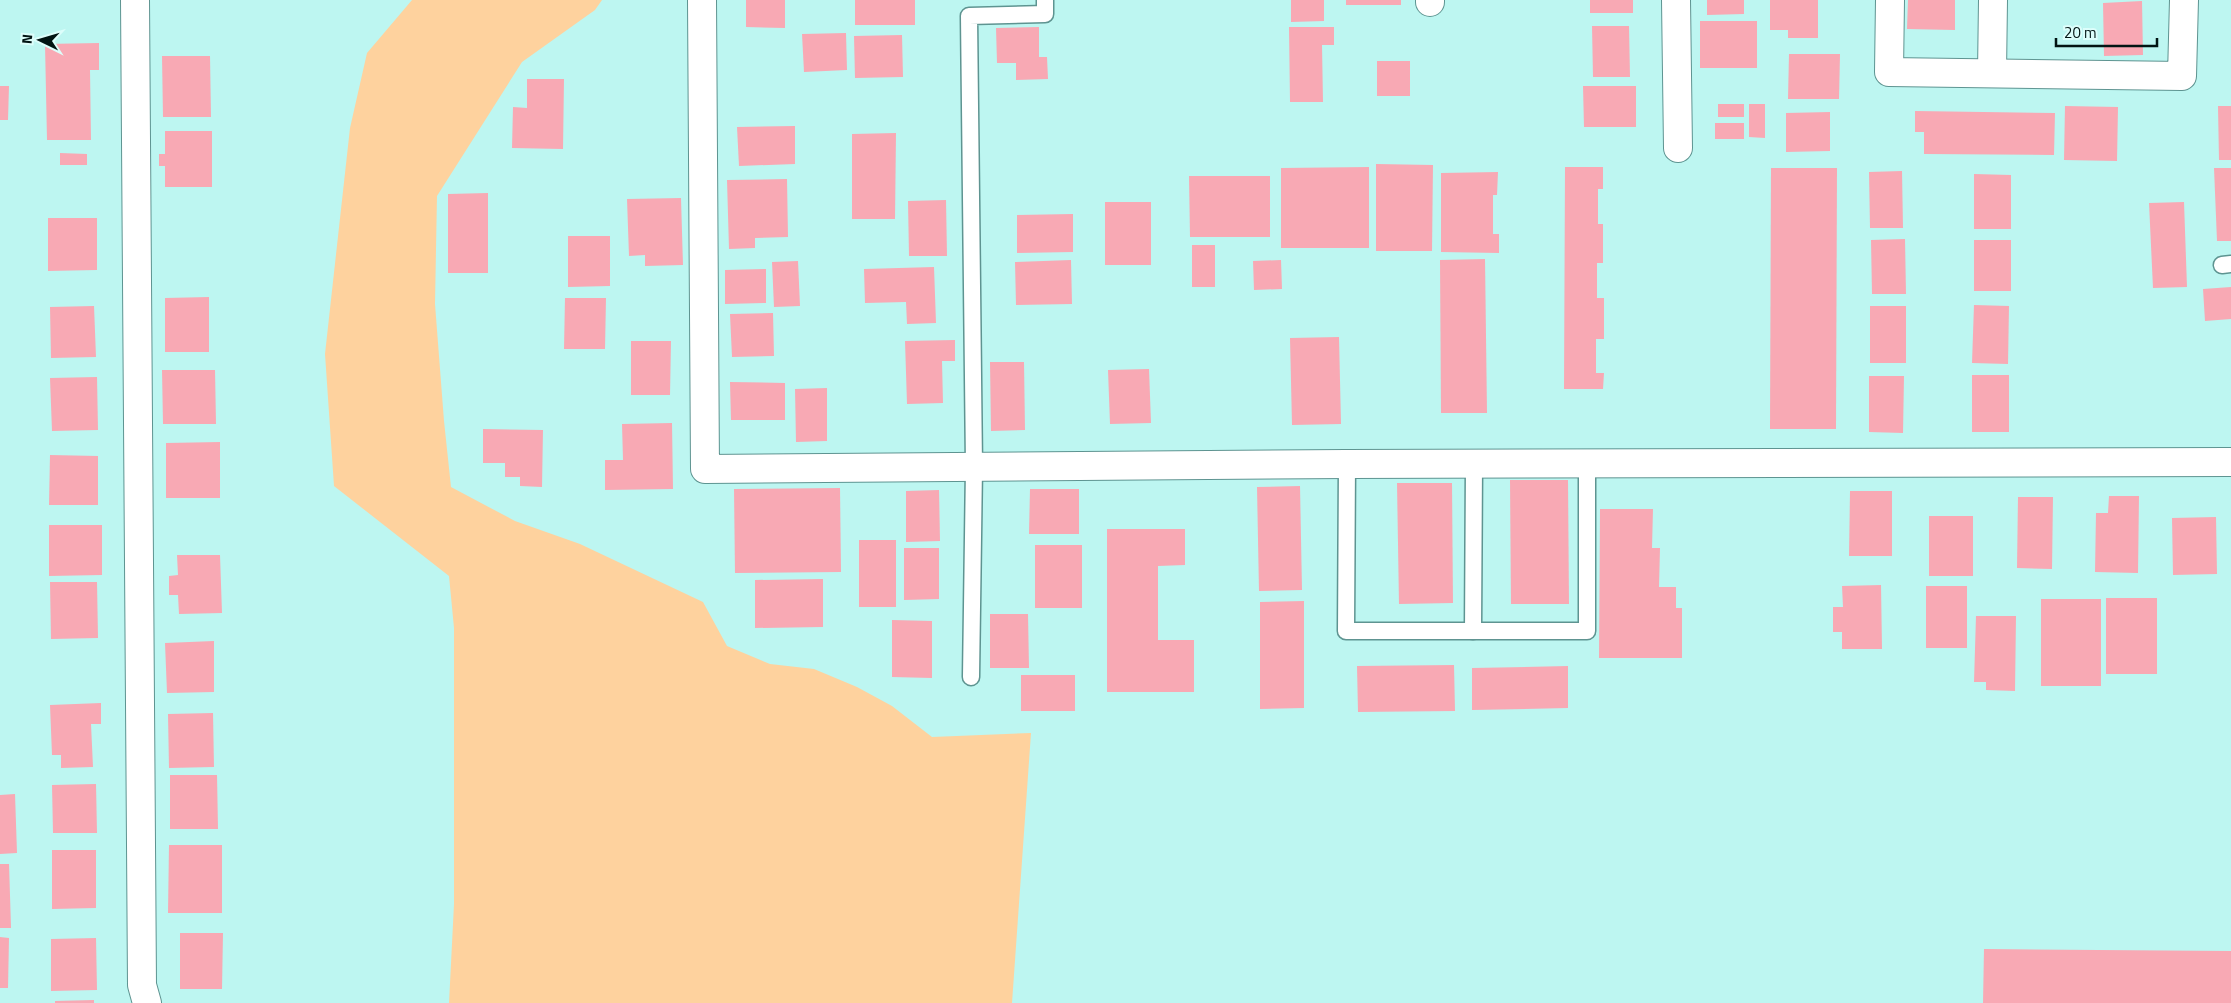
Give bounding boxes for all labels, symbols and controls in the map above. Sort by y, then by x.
north arrow [15,15,65,65]
scale bar [2056,15,2157,47]
text: 20 m [2064,21,2097,44]
text: N [16,33,37,45]

